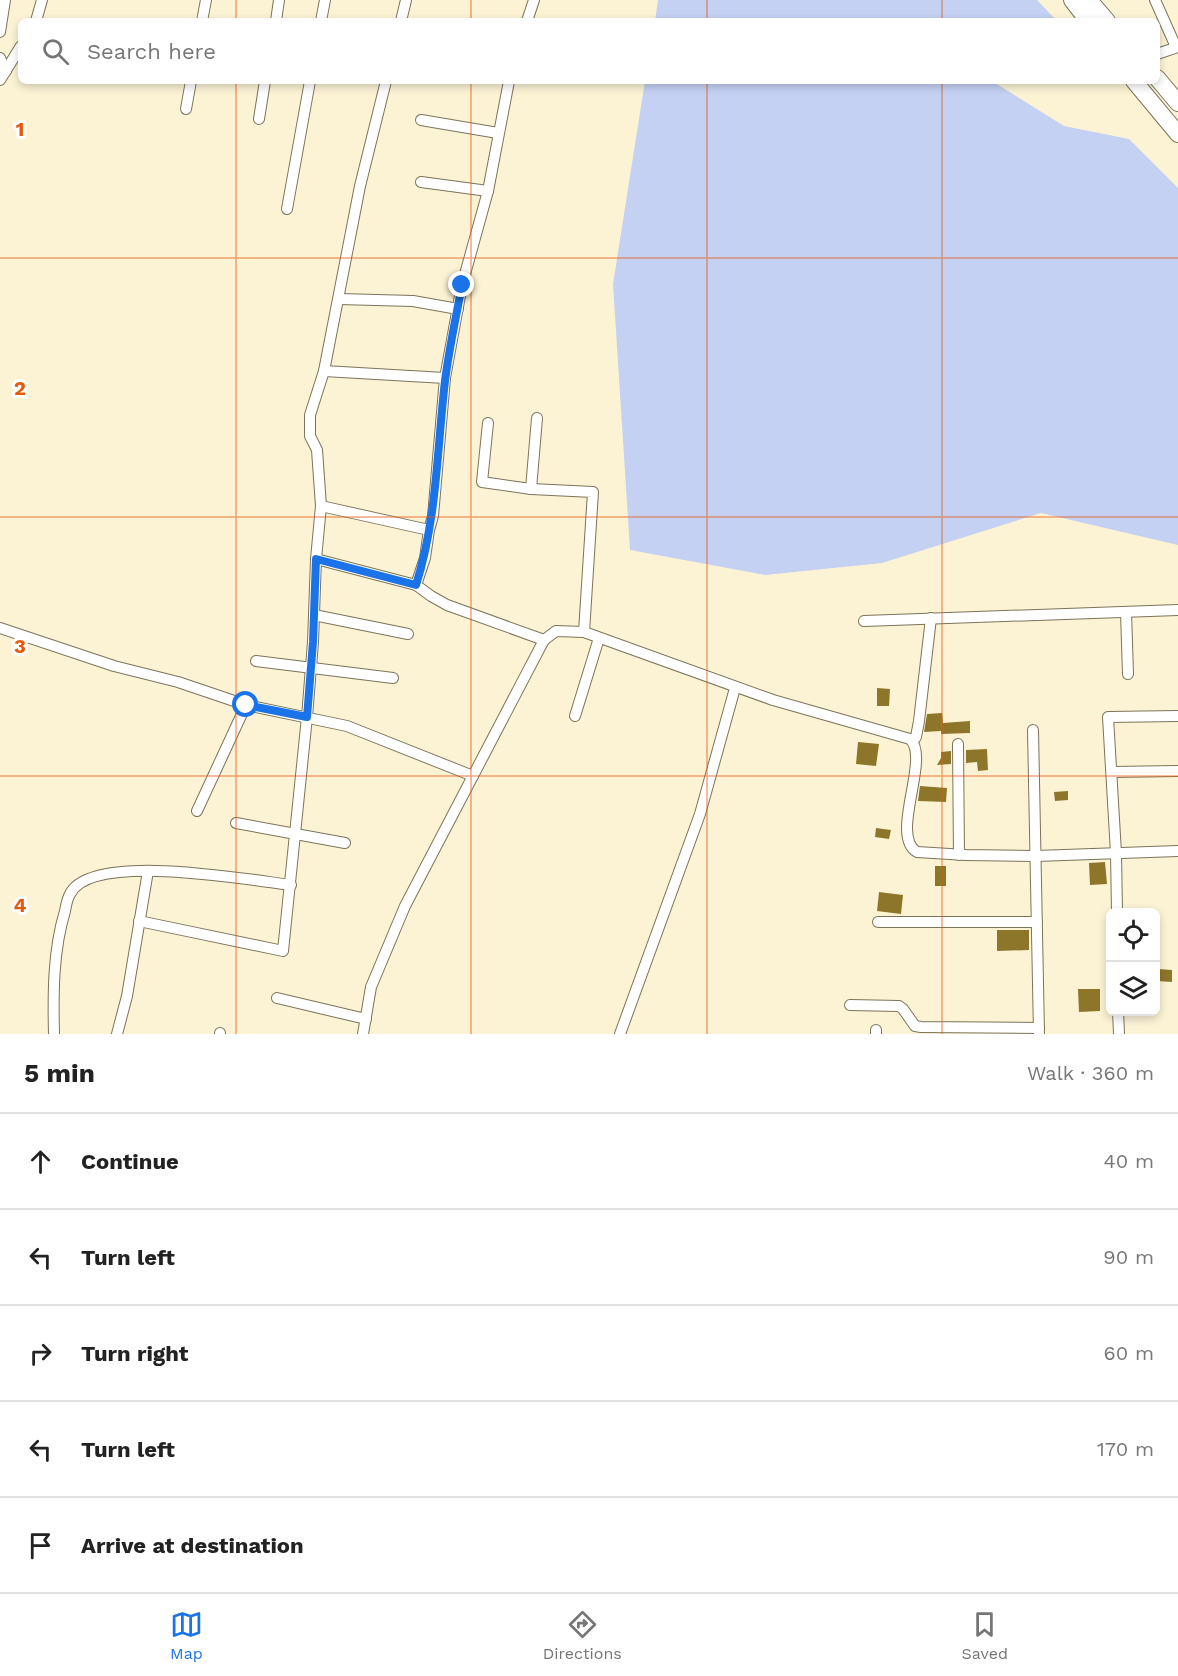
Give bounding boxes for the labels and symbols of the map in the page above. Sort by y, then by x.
text: 1 [16,117,24,141]
route end [448,271,474,297]
text: 2 [14,376,26,400]
text: 3 [14,634,26,658]
route start [232,691,258,717]
text: 4 [14,893,27,917]

